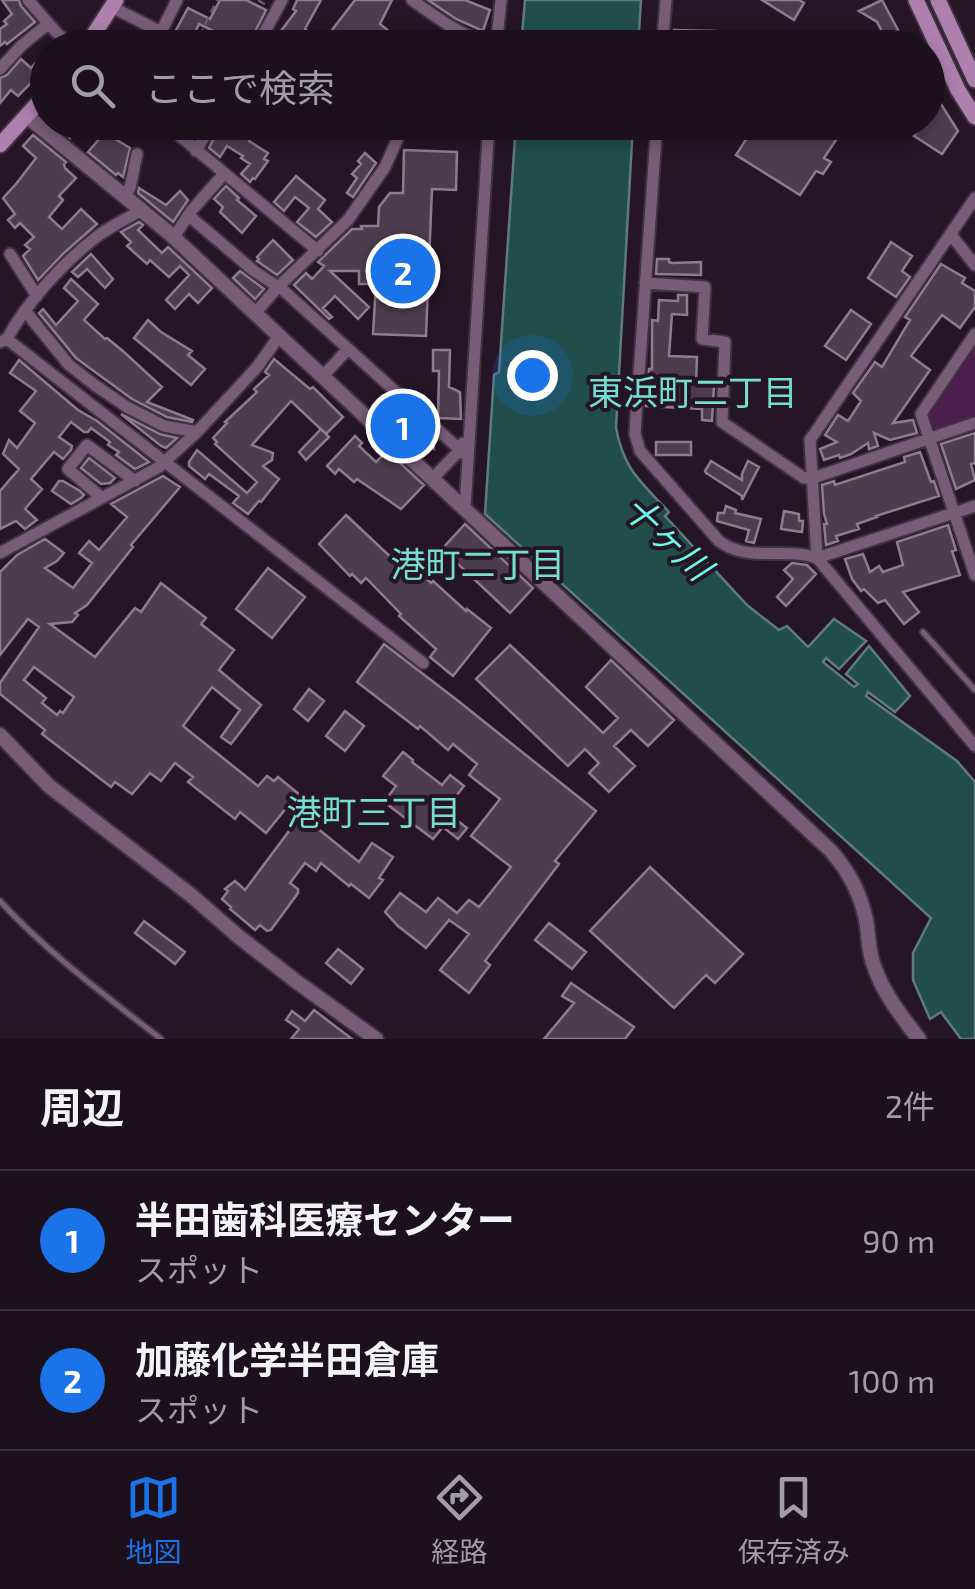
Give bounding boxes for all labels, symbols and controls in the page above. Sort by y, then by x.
search box [30,30,945,140]
icon: search [65,58,120,113]
text: ここで検索 [145,64,335,110]
pin: 2 [370,234,436,308]
your location [507,350,558,401]
district label: 東浜町二丁目 [588,370,798,412]
pin: 1 [370,388,436,464]
water label: 十ヶ川 [616,485,724,590]
district label: 港町二丁目 [390,542,566,584]
district label: 港町三丁目 [286,790,462,832]
text: 周辺 [40,1081,124,1131]
text: 2件 [885,1086,935,1124]
text: 半田歯科医療センター [135,1196,515,1242]
text: 1 [66,1221,79,1259]
text: 90 m [862,1221,935,1259]
text: スポット [135,1250,263,1288]
text: 加藤化学半田倉庫 [135,1336,439,1382]
text: 2 [63,1361,82,1399]
text: 100 m [849,1361,935,1399]
text: スポット [135,1390,263,1428]
tab: 地図 [125,1470,181,1570]
tab: 経路 [431,1470,488,1570]
tab: 保存済み [738,1470,850,1570]

